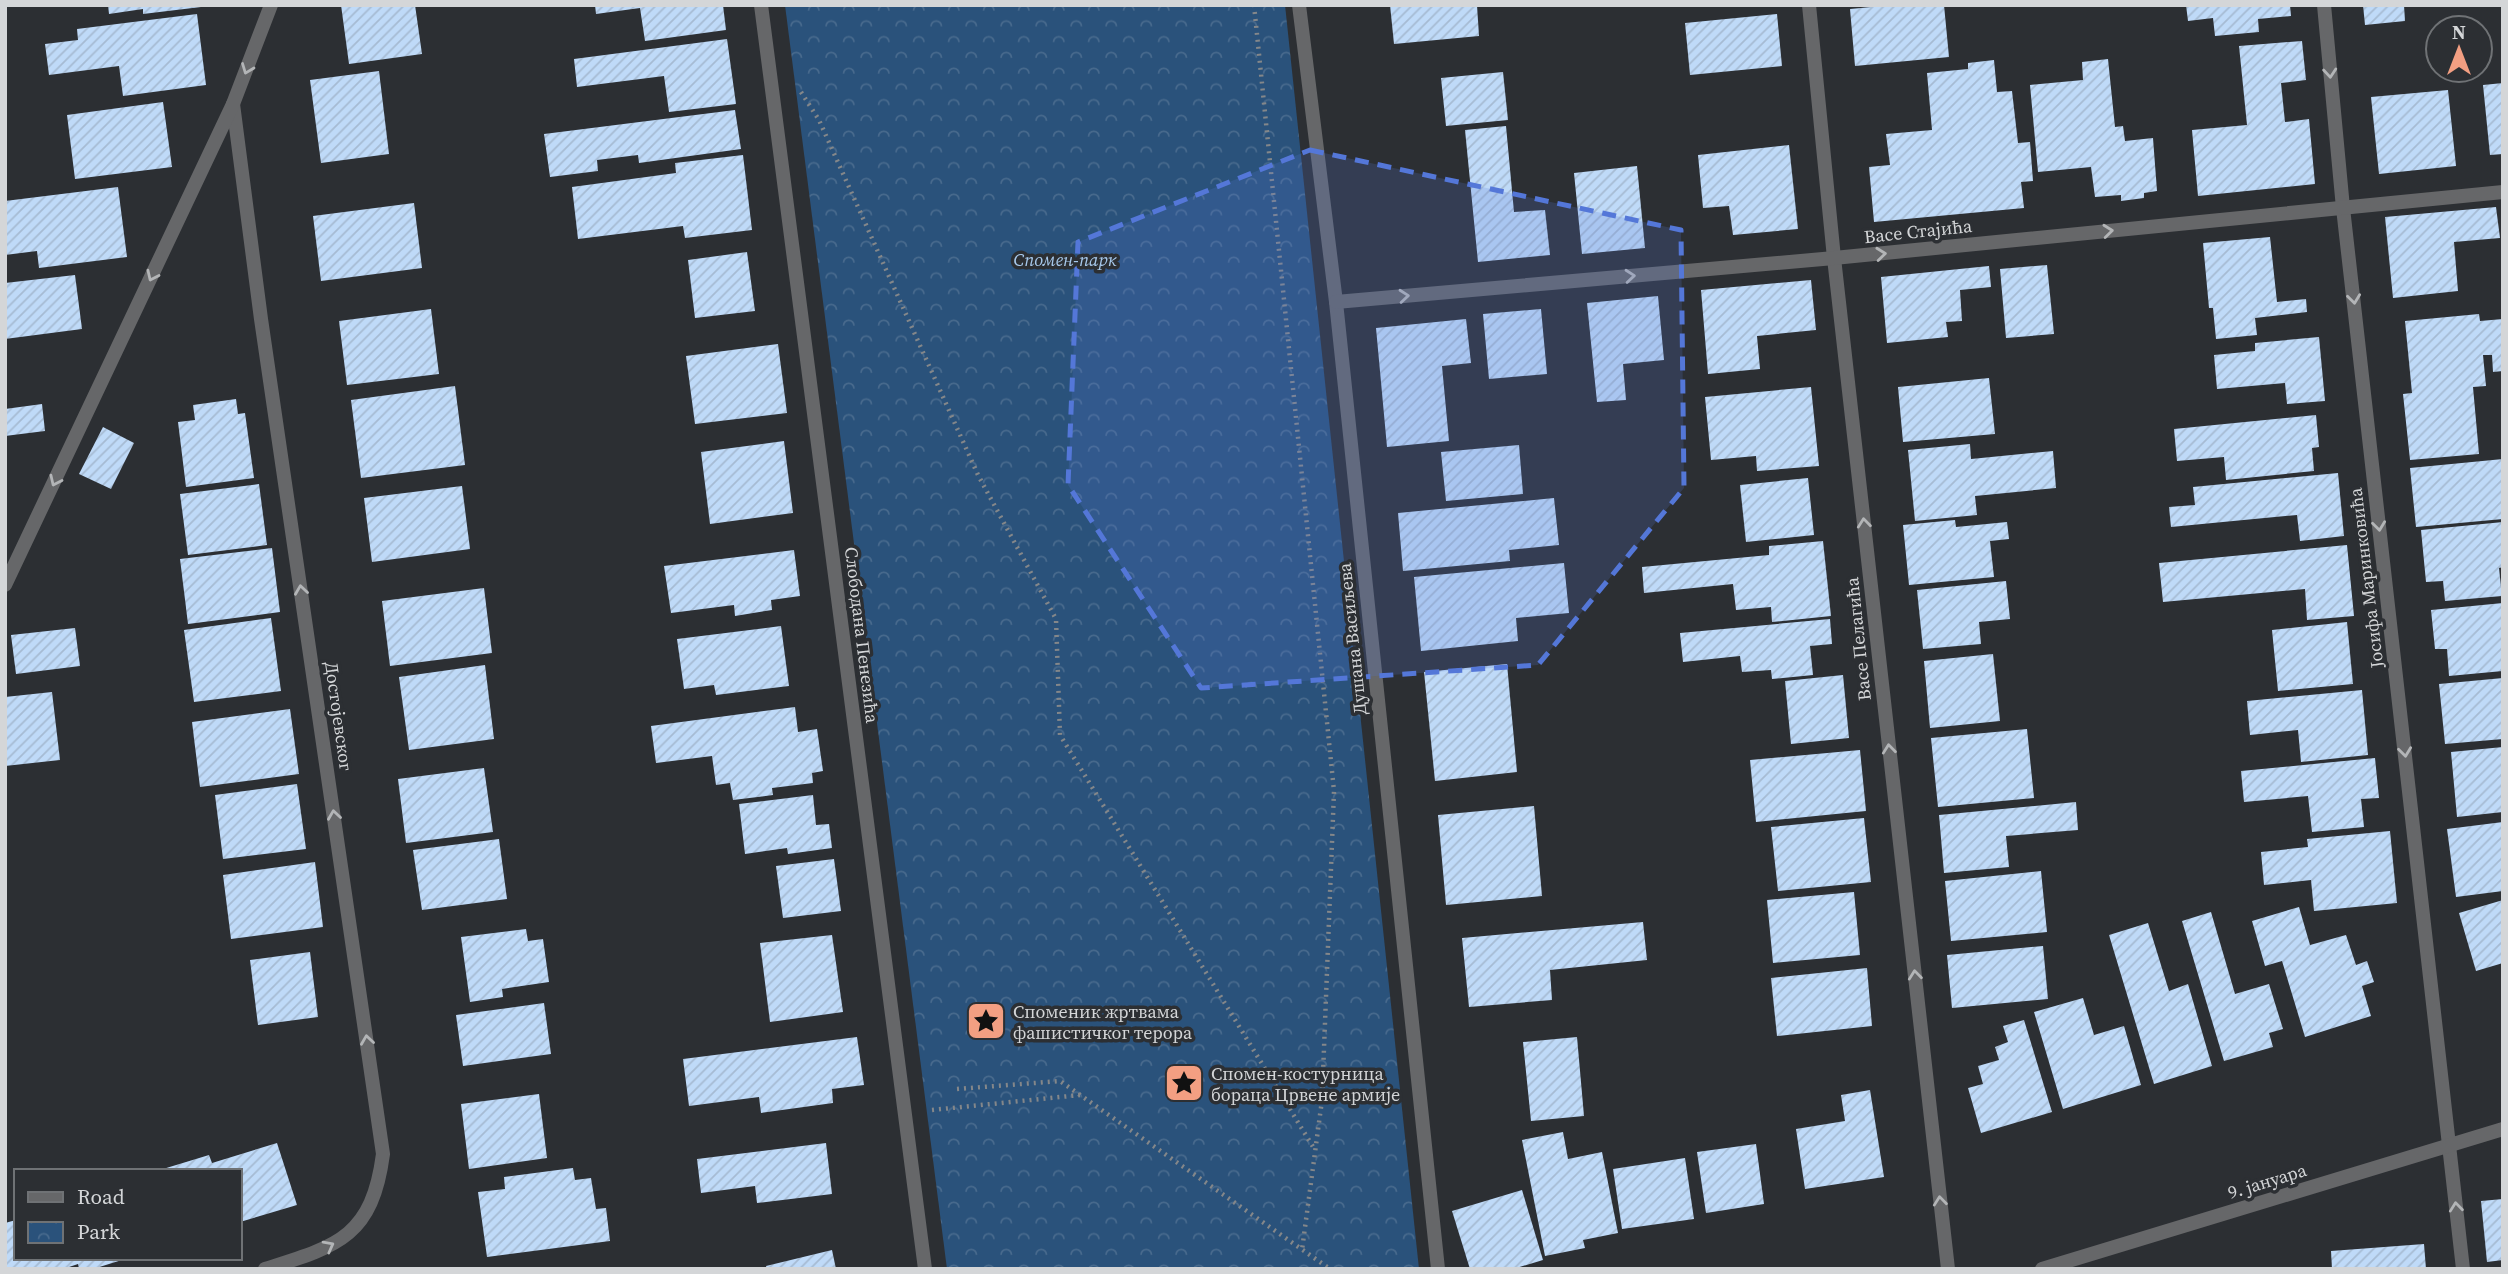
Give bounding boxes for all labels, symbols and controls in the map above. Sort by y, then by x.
north arrow [2424,14,2494,84]
text: N [2452,19,2466,45]
one-way arrow [241,62,255,74]
one-way arrow [2322,68,2337,79]
street label: Васе Стајића [1863,213,1974,249]
one-way arrow [2102,224,2113,239]
one-way arrow [1875,246,1887,261]
park label: Спомен-парк [1013,247,1117,272]
one-way arrow [146,269,160,281]
one-way arrow [1625,269,1636,284]
one-way arrow [1398,289,1409,304]
one-way arrow [2346,294,2361,305]
one-way arrow [49,474,63,486]
street label: Јосифа Маринковића [2342,486,2390,671]
one-way arrow [1857,517,1872,528]
one-way arrow [2372,520,2387,531]
street label: Слободана Пенезића [839,546,885,725]
street label: Душана Васиљева [1331,561,1372,716]
street label: Васе Пелагића [1839,575,1877,702]
one-way arrow [294,584,309,596]
street label: Достојевског [319,660,359,772]
one-way arrow [1882,743,1897,755]
one-way arrow [2398,746,2413,757]
one-way arrow [327,809,342,821]
one-way arrow [1908,969,1923,980]
place label: Споменик жртвама фашистичког терора [1013,999,1193,1045]
place icon: Споменик жртвама фашистичког терора [965,1000,1007,1042]
one-way arrow [360,1035,375,1046]
place label: Спомен-костурница бораца Црвене армије [1211,1061,1400,1107]
place icon: Спомен-костурница бораца Црвене армије [1163,1062,1205,1104]
street label: 9. јануара [2225,1157,2310,1205]
legend [14,1169,242,1260]
text: Road [77,1182,125,1211]
one-way arrow [1933,1195,1948,1207]
one-way arrow [2449,1201,2464,1213]
text: Park [77,1217,121,1246]
one-way arrow [322,1241,335,1255]

